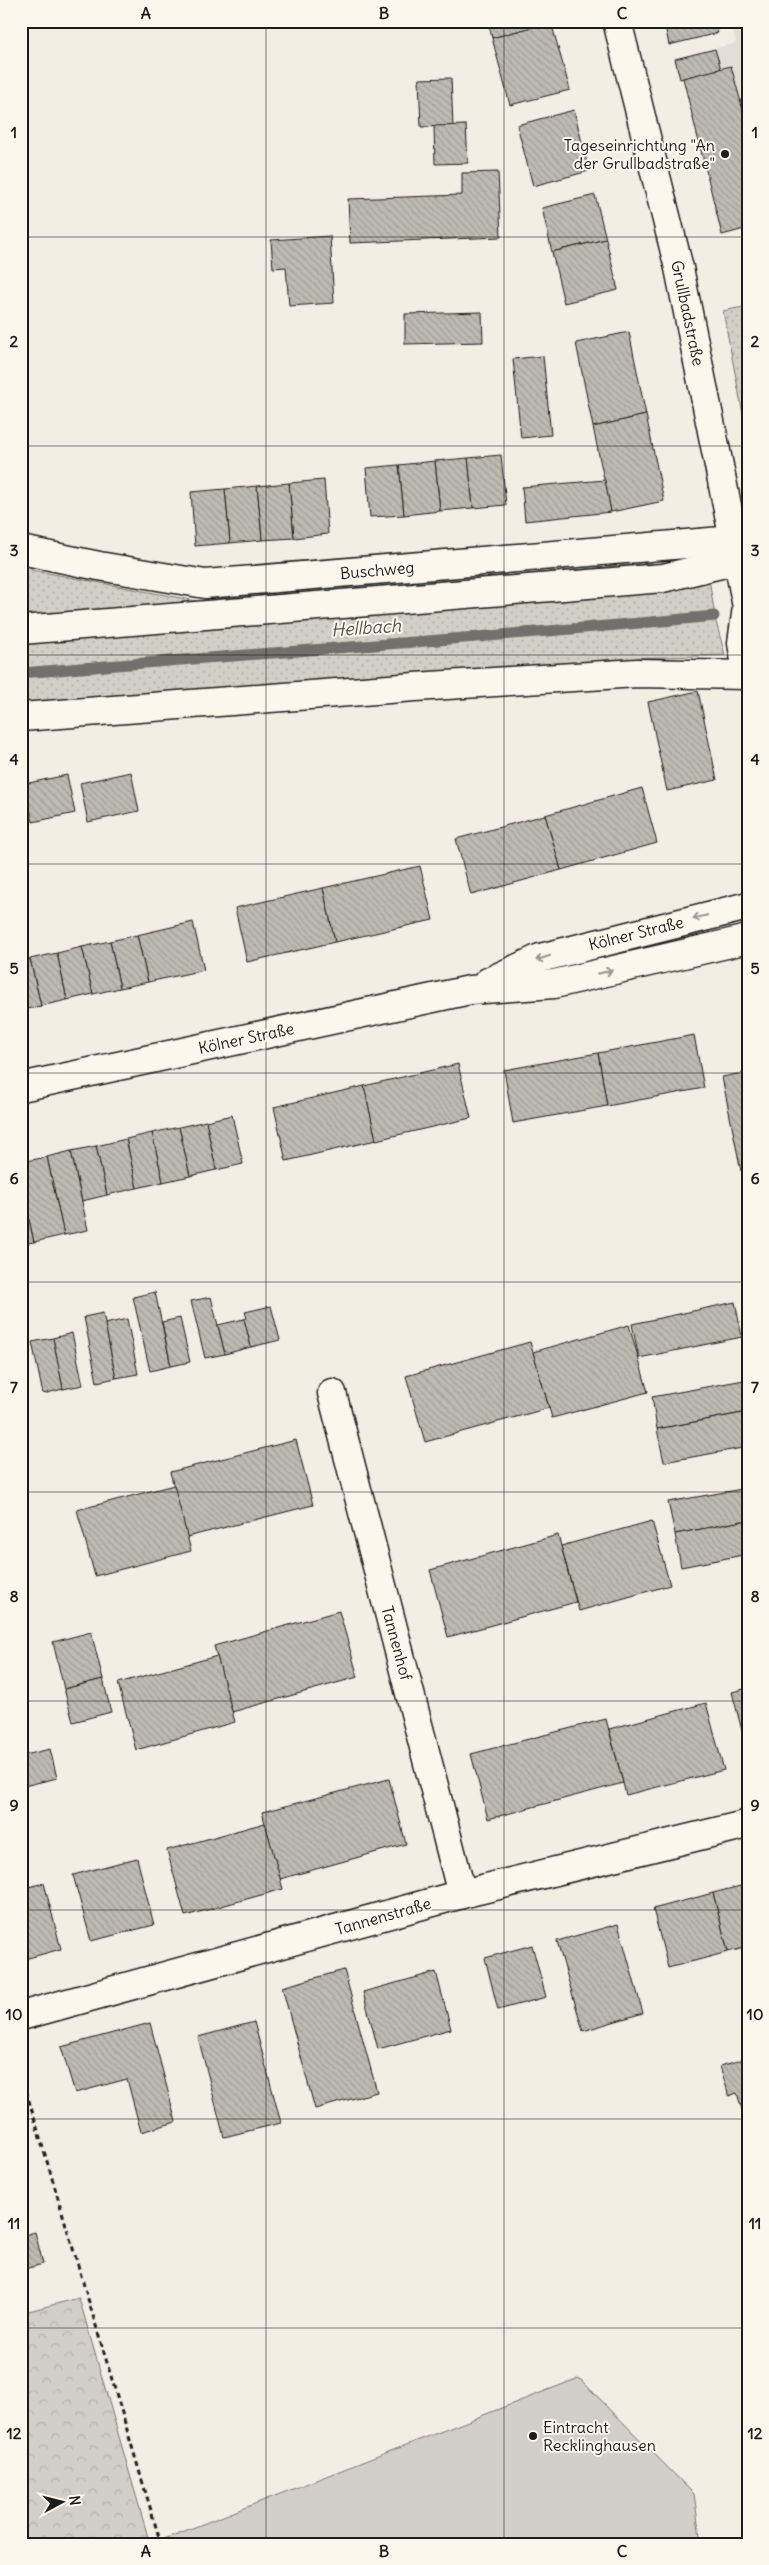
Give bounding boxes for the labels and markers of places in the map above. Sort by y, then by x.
place label: Tageseinrichtung "An der Grullbadstraße" [564,135,715,173]
marker: Tageseinrichtung "An der Grullbadstraße" [719,148,731,160]
place label: Eintracht Recklinghausen [543,2417,656,2455]
marker: Eintracht Recklinghausen [527,2430,539,2442]

